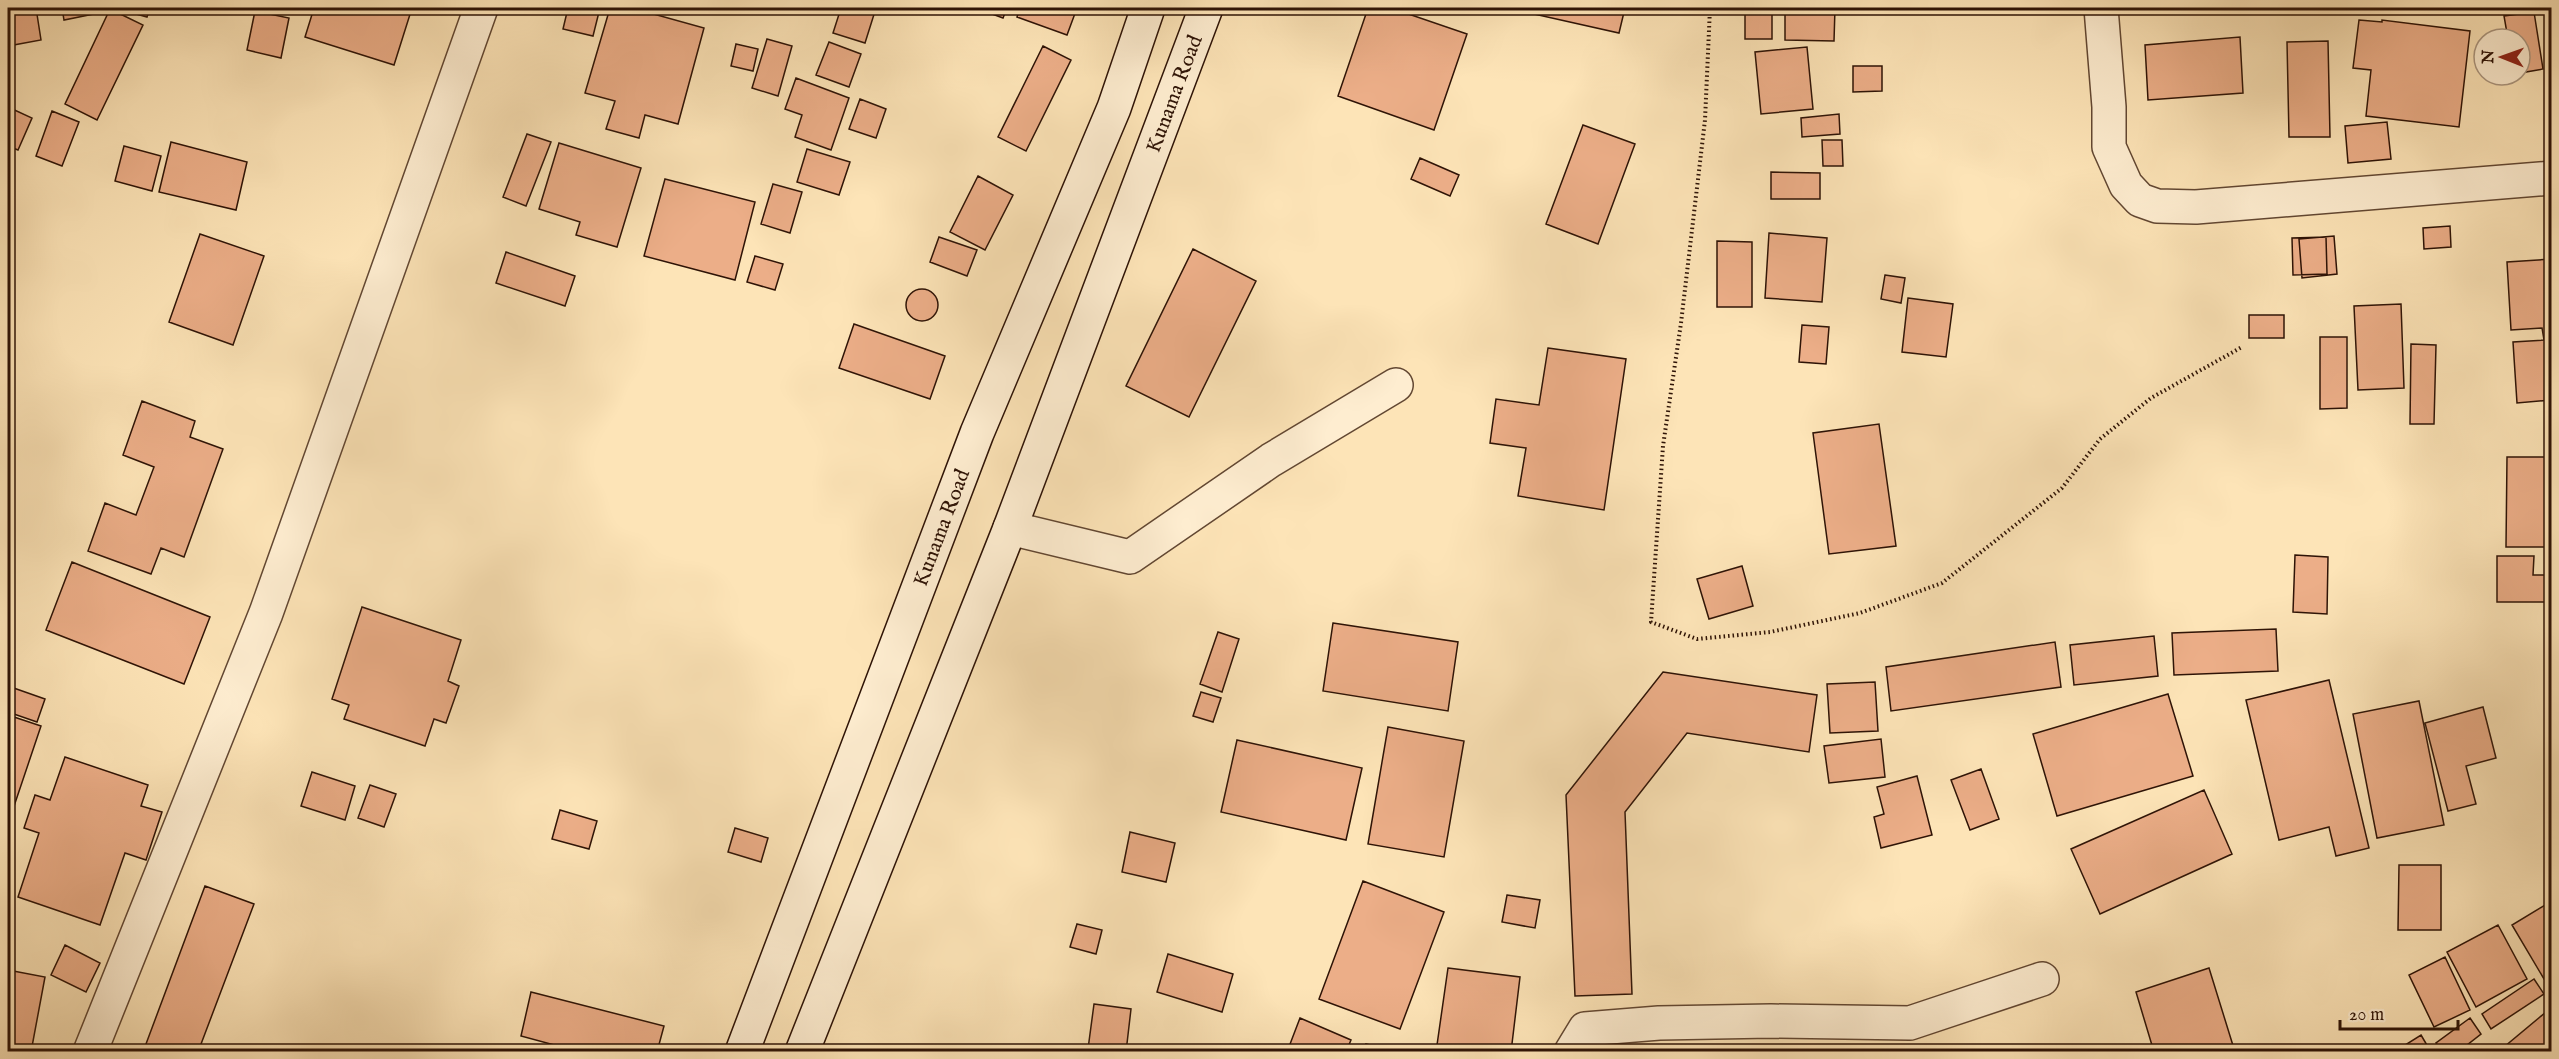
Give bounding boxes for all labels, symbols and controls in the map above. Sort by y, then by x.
north arrow [2472,27,2532,87]
street label: Kunama Road [1141,31,1210,157]
text: N [2479,50,2499,65]
street label: Kunama Road [908,465,977,591]
scale bar [2340,993,2458,1031]
text: 20 m [2349,1004,2384,1027]

